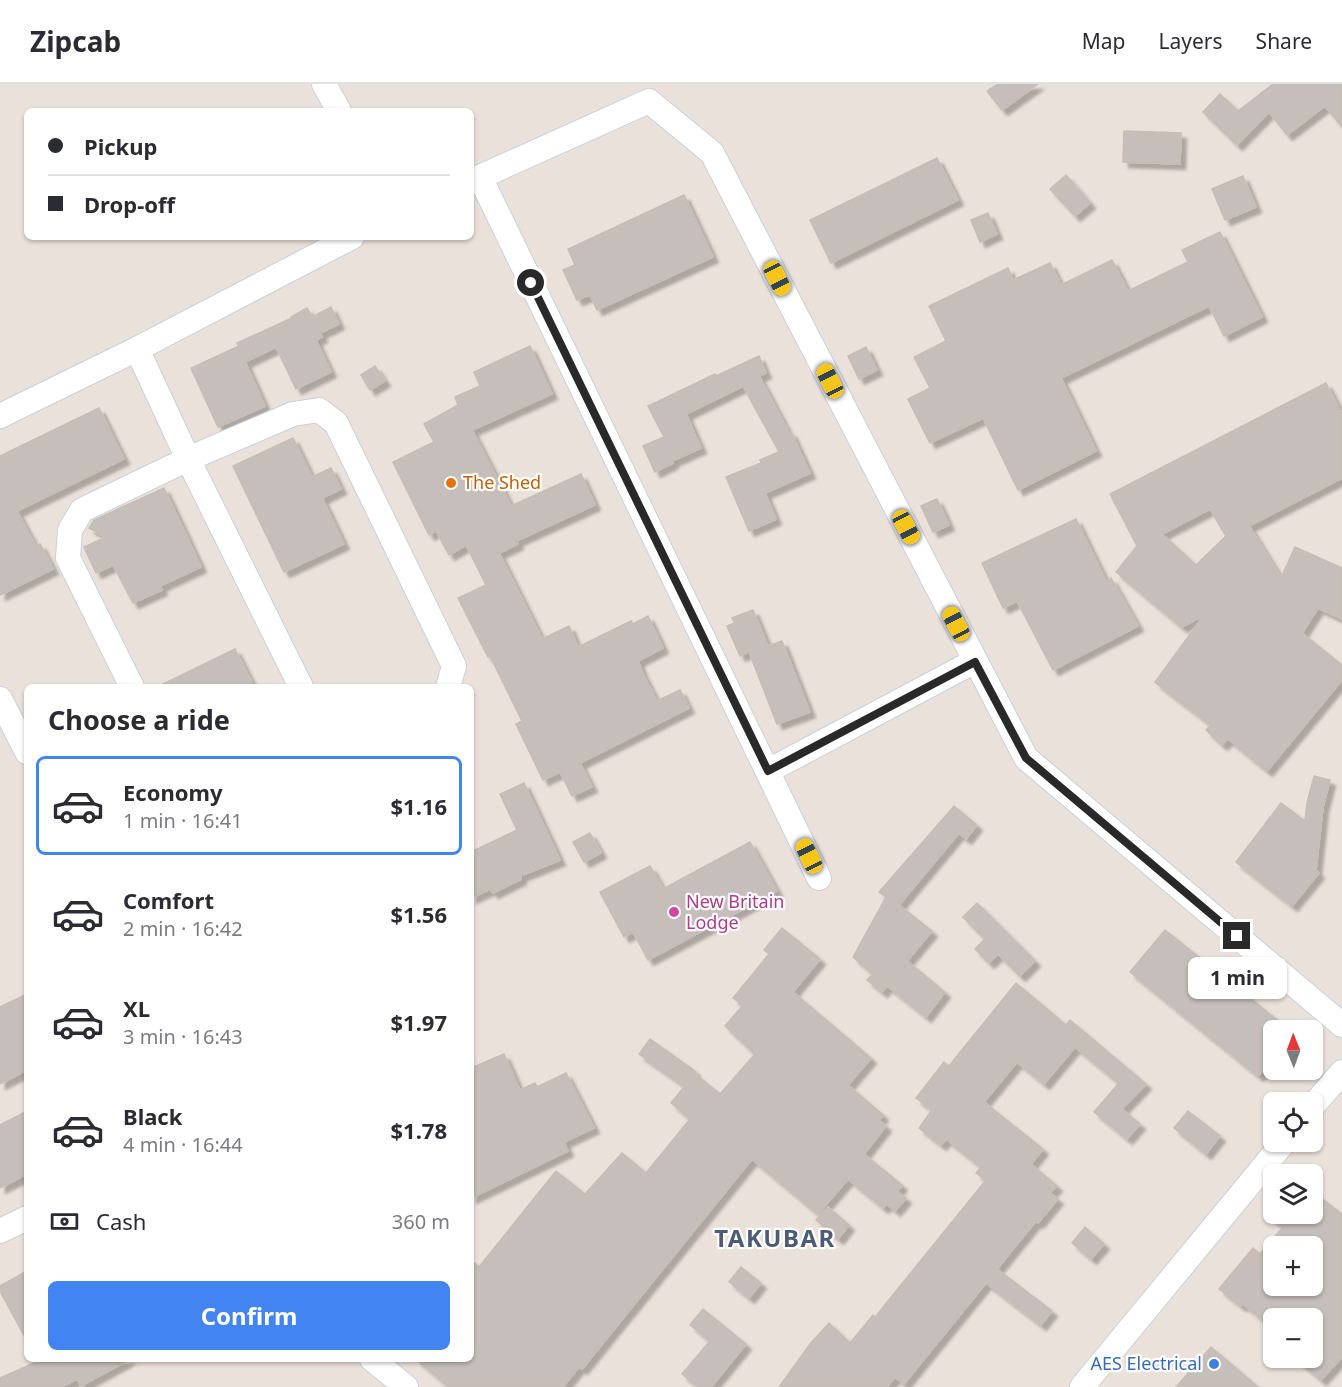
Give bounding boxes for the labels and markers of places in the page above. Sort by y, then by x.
place label: The Shed [463,470,541,494]
marker: The Shed [444,476,458,490]
place label: New Britain Lodge [686,889,784,934]
marker: New Britain Lodge [667,905,681,919]
place label: AES Electrical [1091,1351,1202,1375]
marker: AES Electrical [1207,1357,1221,1371]

